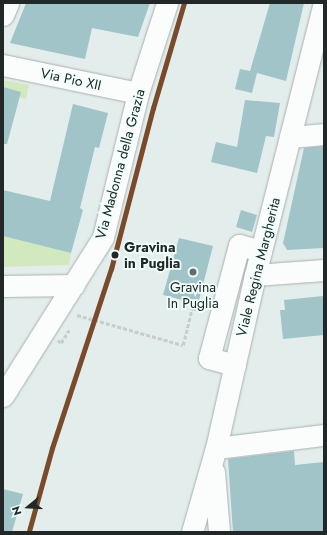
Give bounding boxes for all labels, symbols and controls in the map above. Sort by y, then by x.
street label: Via Pio XII [39,64,103,94]
street label: Via Madonna della Grazia [92,87,148,241]
street label: Viale Regina Margherita [233,196,283,338]
place label: Gravina in Puglia [124,239,180,272]
marker: Gravina in Puglia [108,248,122,262]
marker: Gravina In Puglia [188,267,198,277]
place label: Gravina In Puglia [167,279,219,312]
north arrow [8,487,48,527]
text: N [8,504,26,517]

